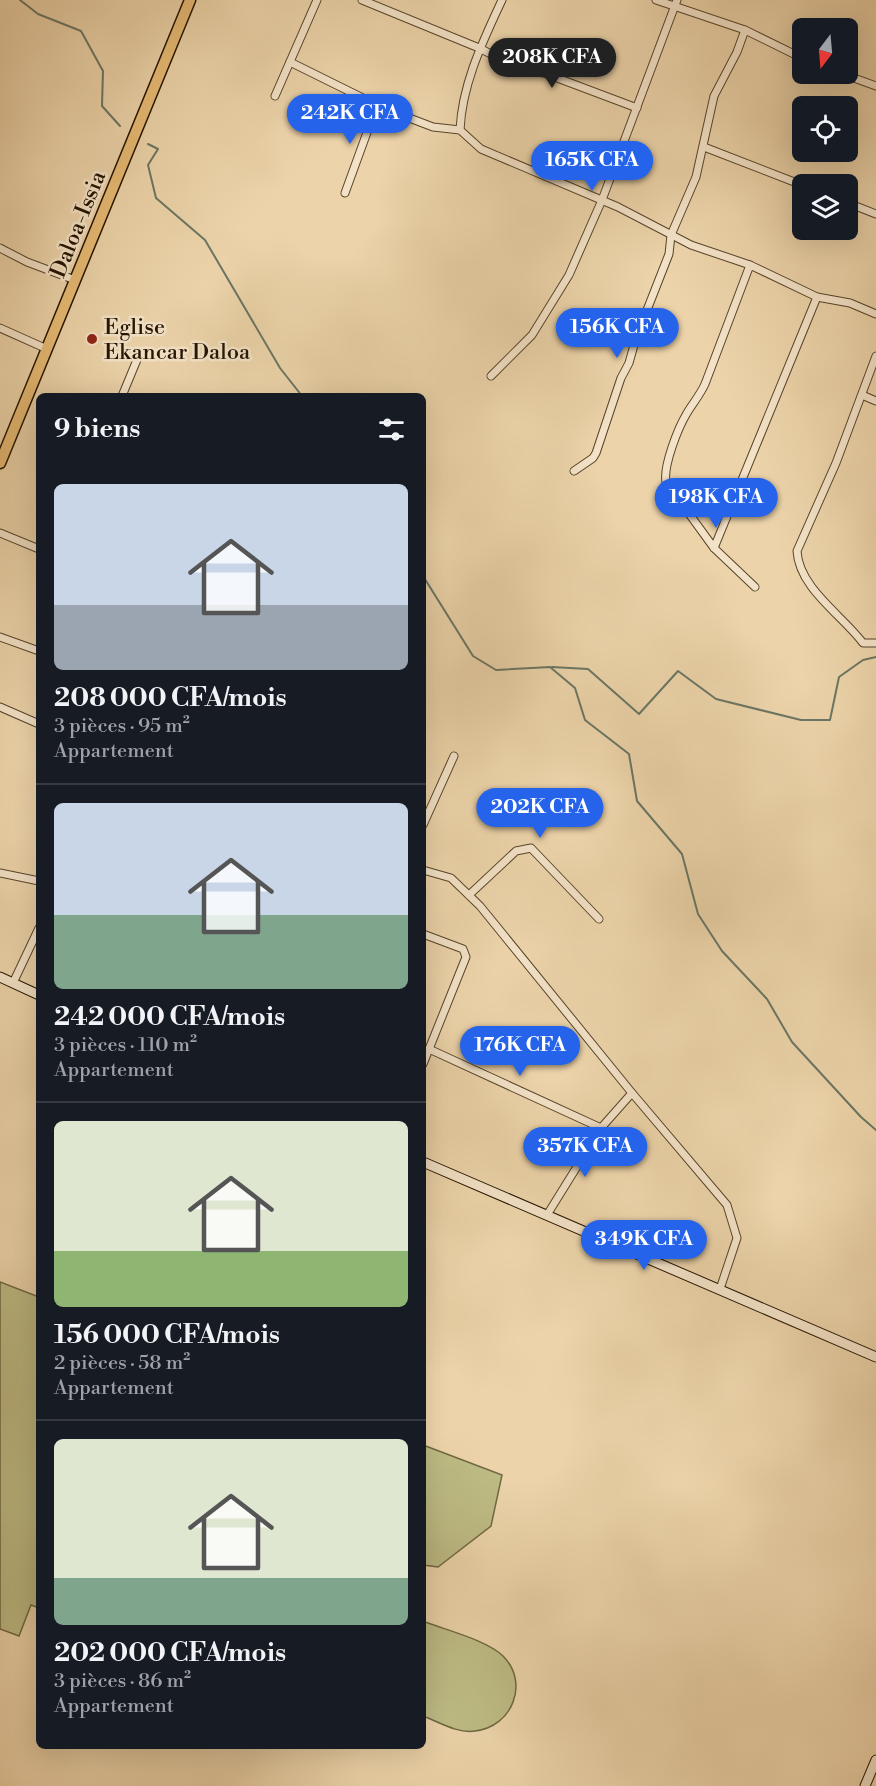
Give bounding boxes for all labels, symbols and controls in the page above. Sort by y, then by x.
north arrow [792,18,858,84]
map controls [792,18,858,240]
pin: 208K CFA [490,38,614,89]
text: 208K CFA [502,45,602,70]
pin: 242K CFA [288,94,412,145]
button: locate [792,96,858,162]
text: 242K CFA [301,101,399,126]
pin: 165K CFA [530,141,654,192]
text: 165K CFA [545,148,639,173]
street label: Daloa-Issia [45,166,112,282]
button: layers [792,174,858,240]
pin: 156K CFA [555,308,679,359]
place label: Eglise Ekancar Daloa [104,314,251,366]
text: 156K CFA [570,315,664,340]
marker: Eglise Ekancar Daloa [85,332,99,346]
text: 9 biens [54,413,140,445]
icon: filters [375,413,408,446]
pin: 198K CFA [654,478,778,529]
text: 198K CFA [669,485,763,510]
icon: home [177,523,285,631]
text: 208 000 CFA/mois [54,682,287,714]
text: 3 pièces · 95 m² [54,714,190,739]
text: Appartement [54,739,174,764]
pin: 202K CFA [478,788,602,839]
text: 202K CFA [490,795,590,820]
icon: home [177,842,285,950]
text: 242 000 CFA/mois [54,1001,285,1033]
pin: 176K CFA [458,1026,582,1077]
text: 3 pièces · 110 m² [54,1033,197,1058]
text: 176K CFA [474,1033,566,1058]
text: Appartement [54,1058,174,1083]
pin: 357K CFA [523,1127,647,1178]
text: 357K CFA [537,1134,633,1159]
icon: home [177,1160,285,1268]
pin: 349K CFA [582,1220,706,1271]
text: 349K CFA [595,1227,693,1252]
text: 156 000 CFA/mois [54,1319,280,1351]
text: 2 pièces · 58 m² [54,1351,190,1376]
text: Appartement [54,1376,174,1401]
icon: home [177,1478,285,1586]
text: 202 000 CFA/mois [54,1637,286,1669]
text: 3 pièces · 86 m² [54,1669,191,1694]
text: Appartement [54,1694,174,1719]

